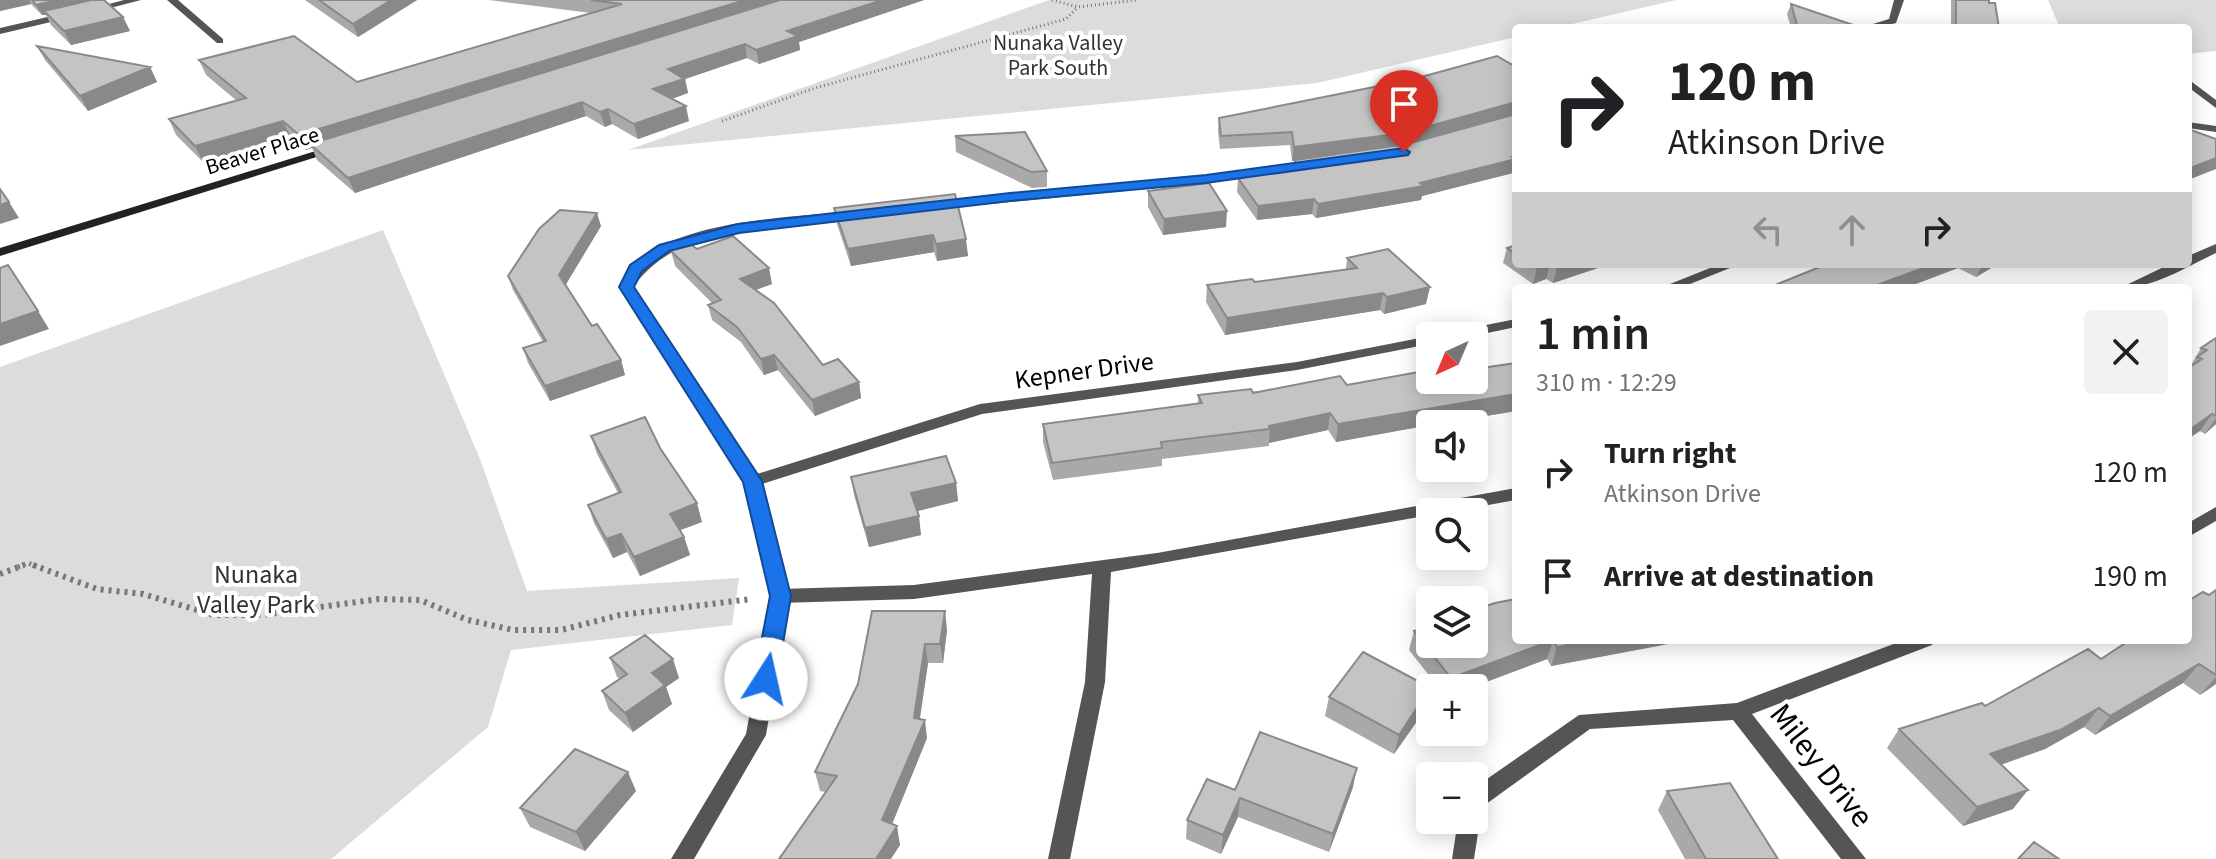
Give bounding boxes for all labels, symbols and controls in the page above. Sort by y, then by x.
park label: Nunaka Valley Park South [993,27,1124,84]
text: 120 m [1668,43,1816,122]
icon: right [1536,56,1640,160]
pin [1370,70,1438,152]
icon: arrive [1382,82,1426,126]
text: Atkinson Drive [1668,117,1885,168]
street label: Beaver Place [201,118,323,183]
icon: left [1746,208,1790,252]
icon: ahead [1830,208,1874,252]
icon: right [1914,208,1958,252]
text: 1 min [1536,300,1650,368]
button: close [2084,310,2168,394]
north arrow [1416,322,1488,394]
map controls [1416,322,1488,834]
street label: Kepner Drive [1012,342,1156,399]
text: 310 m · 12:29 [1536,364,1677,401]
button: sound [1416,410,1488,482]
text: Turn right [1604,432,1736,475]
icon: right [1536,450,1580,494]
text: 120 m [2092,451,2168,494]
text: Atkinson Drive [1604,475,1761,512]
button: search [1416,498,1488,570]
icon: arrive [1536,554,1580,598]
text: Arrive at destination [1604,555,1874,598]
text: 190 m [2092,555,2168,598]
park label: Nunaka Valley Park [197,556,315,623]
button: layers [1416,586,1488,658]
position arrow [724,637,808,721]
button: + [1416,674,1488,746]
street label: Miley Drive [1758,694,1884,837]
button: − [1416,762,1488,834]

